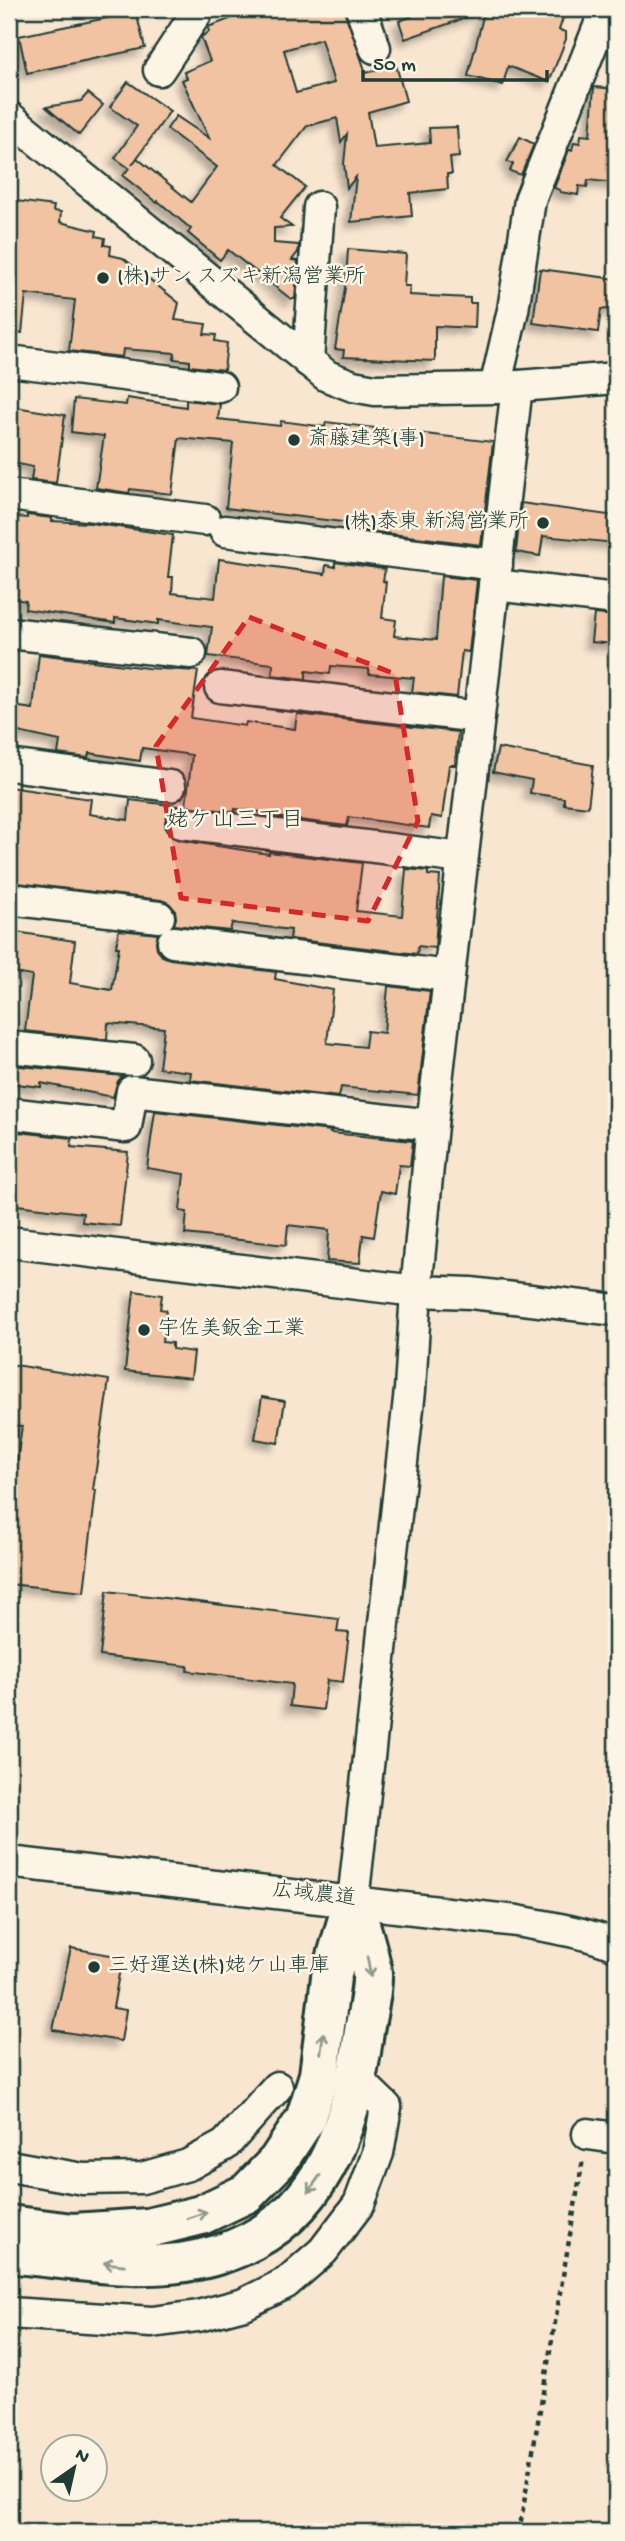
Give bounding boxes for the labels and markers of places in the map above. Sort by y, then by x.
place label: (株)サン スズキ新潟営業所 [117,265,366,291]
marker: (株)サン スズキ新潟営業所 [95,270,111,286]
place label: 斎藤建築(事) [308,426,425,453]
marker: 斎藤建築(事) [286,432,302,448]
place label: (株)泰東 新潟営業所 [344,509,529,536]
marker: (株)泰東 新潟営業所 [535,515,551,531]
place label: 宇佐美鈑金工業 [158,1317,305,1343]
marker: 宇佐美鈑金工業 [136,1322,152,1338]
place label: 三好運送(株)姥ケ山車庫 [108,1953,330,1980]
marker: 三好運送(株)姥ケ山車庫 [86,1959,102,1975]

